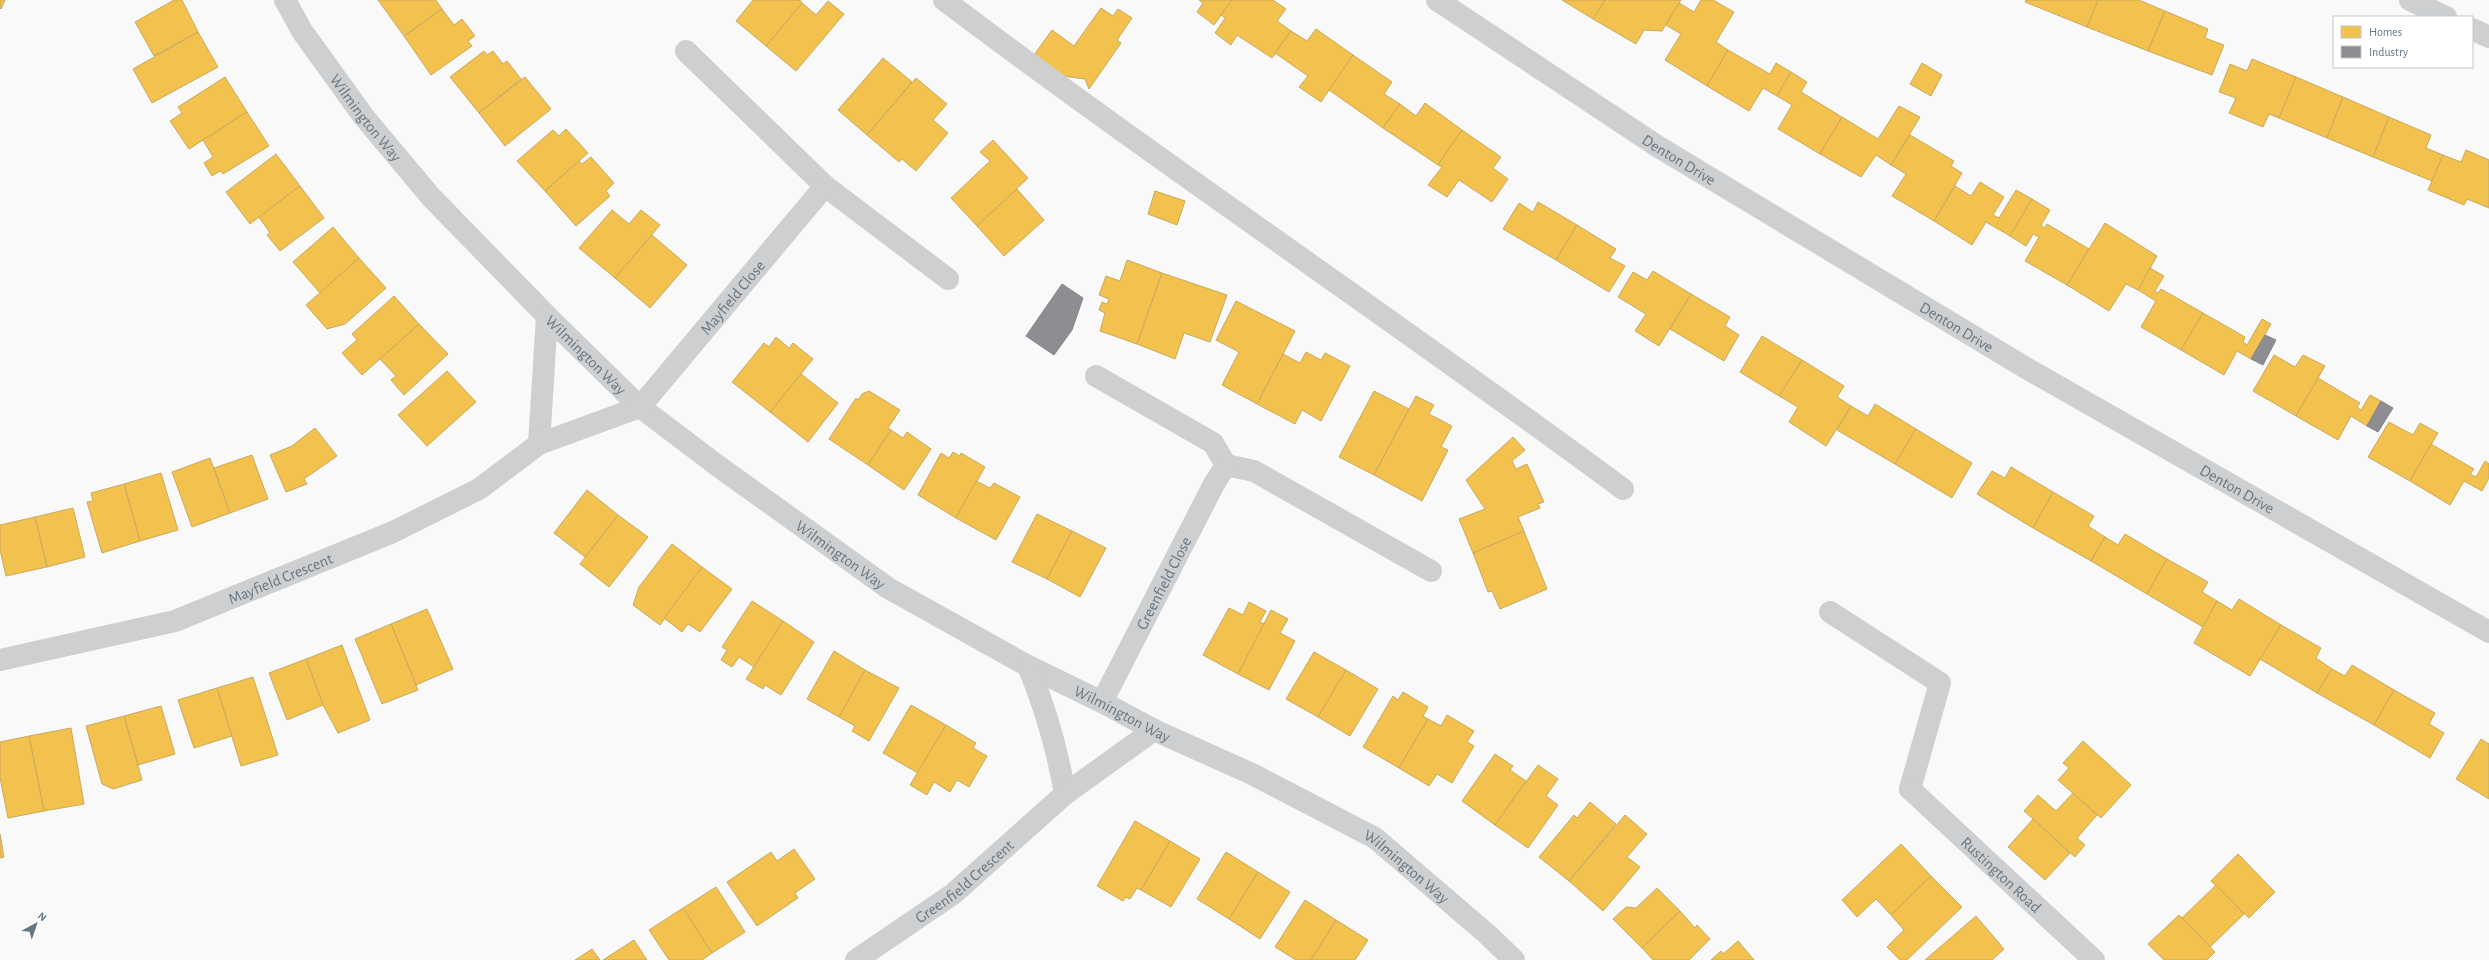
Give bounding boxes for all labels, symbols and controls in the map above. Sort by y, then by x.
legend [2333,16,2473,68]
text: Homes [2369,26,2402,38]
text: Industry [2369,46,2408,59]
street label: Wilmington Way [327,71,404,165]
street label: Denton Drive [1639,132,1718,188]
street label: Mayfield Close [698,258,768,338]
street label: Denton Drive [1917,299,1996,355]
street label: Wilmington Way [542,313,629,399]
street label: Denton Drive [2197,462,2277,517]
street label: Wilmington Way [793,518,888,593]
street label: Greenfield Close [1134,534,1195,632]
street label: Mayfield Crescent [226,551,335,607]
street label: Wilmington Way [1071,683,1173,746]
street label: Wilmington Way [1361,827,1452,908]
street label: Rustington Road [1958,834,2044,916]
street label: Greenfield Crescent [912,837,1017,926]
north arrow [16,904,56,944]
text: N [36,910,49,923]

